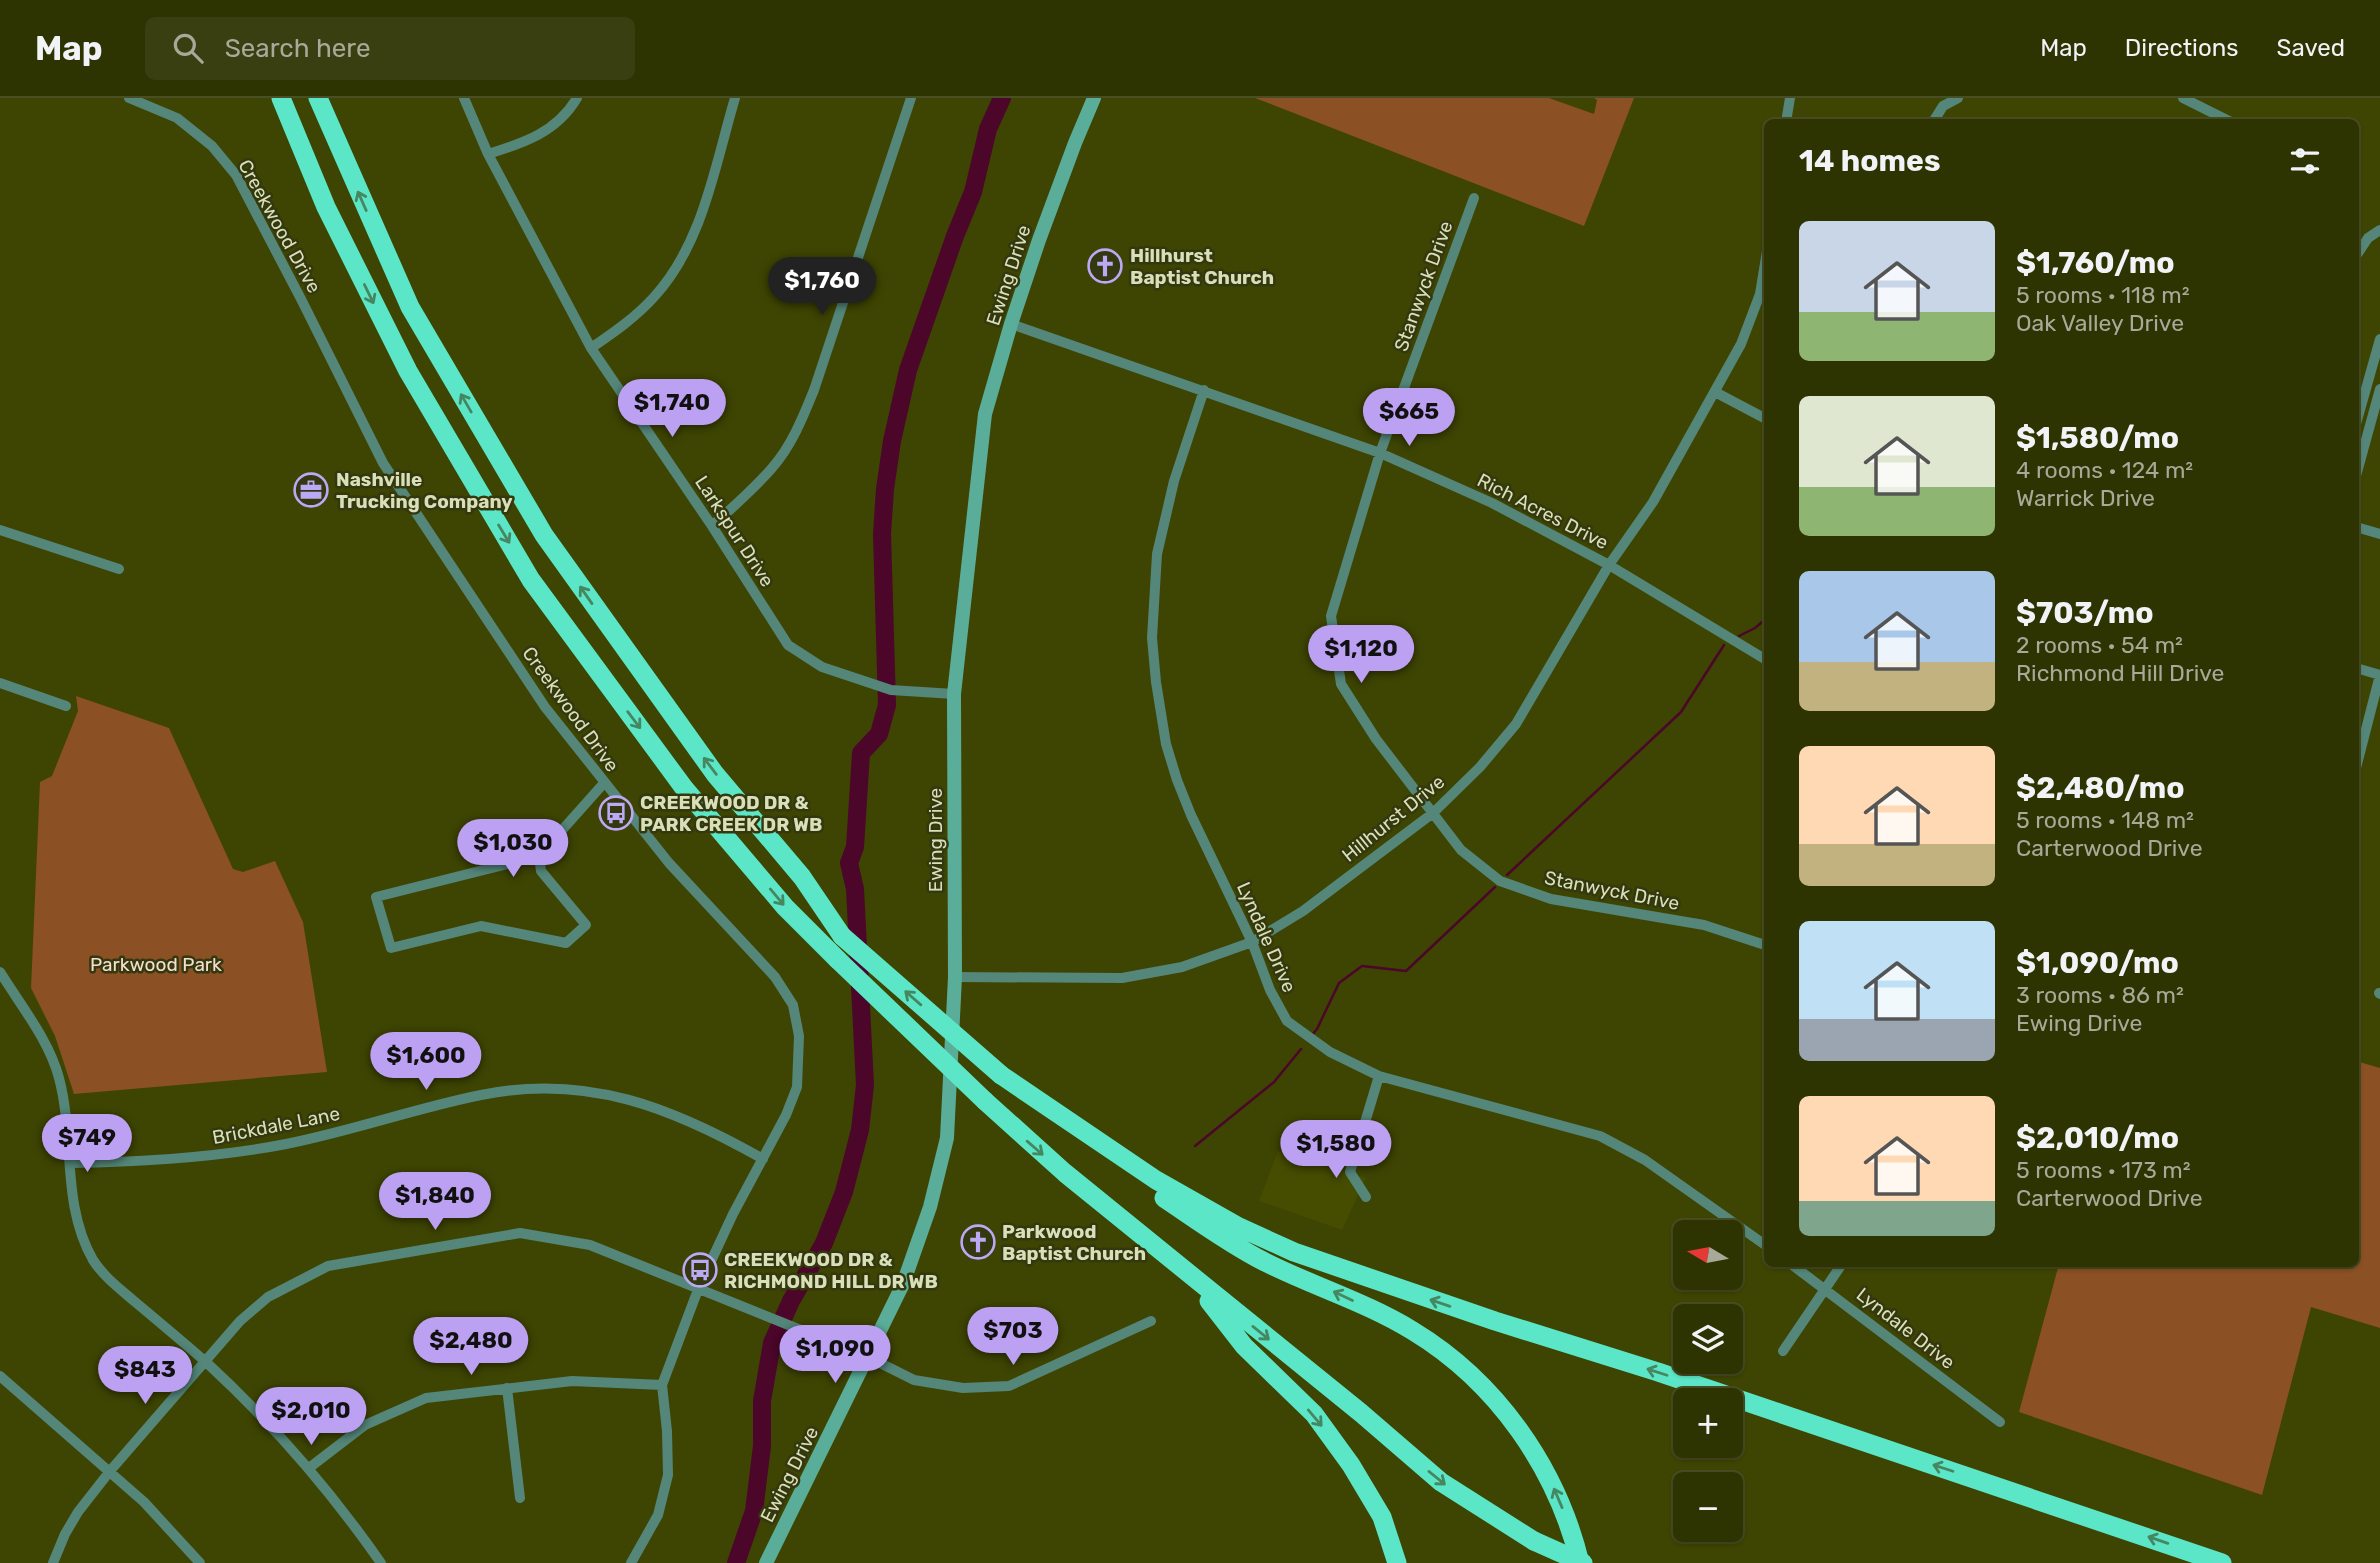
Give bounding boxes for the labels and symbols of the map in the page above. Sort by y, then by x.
street label: Creekwood Drive [233,155,326,297]
one-way arrow [355,190,368,212]
street label: Stanwyck Drive [1389,218,1458,354]
street label: Ewing Drive [981,222,1036,328]
place label: Hillhurst Baptist Church [1130,244,1274,289]
church icon: Hillhurst Baptist Church [1086,247,1124,285]
pin: $1,760 [765,258,879,317]
one-way arrow [363,283,376,304]
pin: $1,740 [615,380,729,439]
pin: $665 [1368,388,1450,448]
one-way arrow [459,393,473,413]
place label: Nashville Trucking Company [336,468,513,513]
street label: Rich Acres Drive [1473,468,1612,554]
office icon: Nashville Trucking Company [292,471,330,509]
street label: Larkspur Drive [690,471,779,591]
one-way arrow [497,524,511,544]
one-way arrow [579,586,593,605]
pin: $1,120 [1304,626,1418,685]
street label: Creekwood Drive [517,642,624,776]
one-way arrow [626,711,641,730]
one-way arrow [703,757,717,776]
street label: Hillhurst Drive [1337,770,1449,867]
street label: Ewing Drive [924,788,947,892]
place label: CREEKWOOD DR & PARK CREEK DR WB [640,791,822,836]
bus stop icon: CREEKWOOD DR & PARK CREEK DR WB [597,794,635,832]
pin: $1,030 [456,820,570,879]
street label: Stanwyck Drive [1542,866,1681,915]
street label: Lyndale Drive [1232,878,1301,996]
one-way arrow [769,888,785,906]
park label: Parkwood Park [90,953,222,976]
one-way arrow [904,990,922,1006]
pin: $1,600 [369,1032,483,1092]
street label: Brickdale Lane [210,1102,342,1149]
pin: $749 [46,1114,128,1174]
pin: $1,580 [1279,1121,1393,1180]
one-way arrow [1026,1140,1044,1156]
pin: $1,840 [378,1172,492,1232]
place label: Parkwood Baptist Church [1002,1220,1146,1265]
north arrow [1673,1220,1743,1290]
church icon: Parkwood Baptist Church [959,1223,997,1261]
place label: CREEKWOOD DR & RICHMOND HILL DR WB [724,1248,938,1293]
bus stop icon: CREEKWOOD DR & RICHMOND HILL DR WB [681,1251,719,1289]
street label: Lyndale Drive [1852,1283,1959,1374]
one-way arrow [1333,1289,1354,1302]
one-way arrow [1430,1296,1452,1308]
pin: $703 [972,1308,1054,1367]
pin: $2,480 [414,1318,528,1377]
pin: $1,090 [778,1326,892,1385]
one-way arrow [1252,1326,1270,1341]
pin: $843 [104,1346,186,1406]
one-way arrow [1647,1364,1669,1377]
pin: $2,010 [254,1388,368,1447]
one-way arrow [1307,1408,1323,1426]
street label: Ewing Drive [755,1422,823,1526]
one-way arrow [1932,1461,1954,1473]
one-way arrow [1427,1470,1445,1486]
one-way arrow [1551,1488,1564,1510]
one-way arrow [2148,1533,2170,1545]

